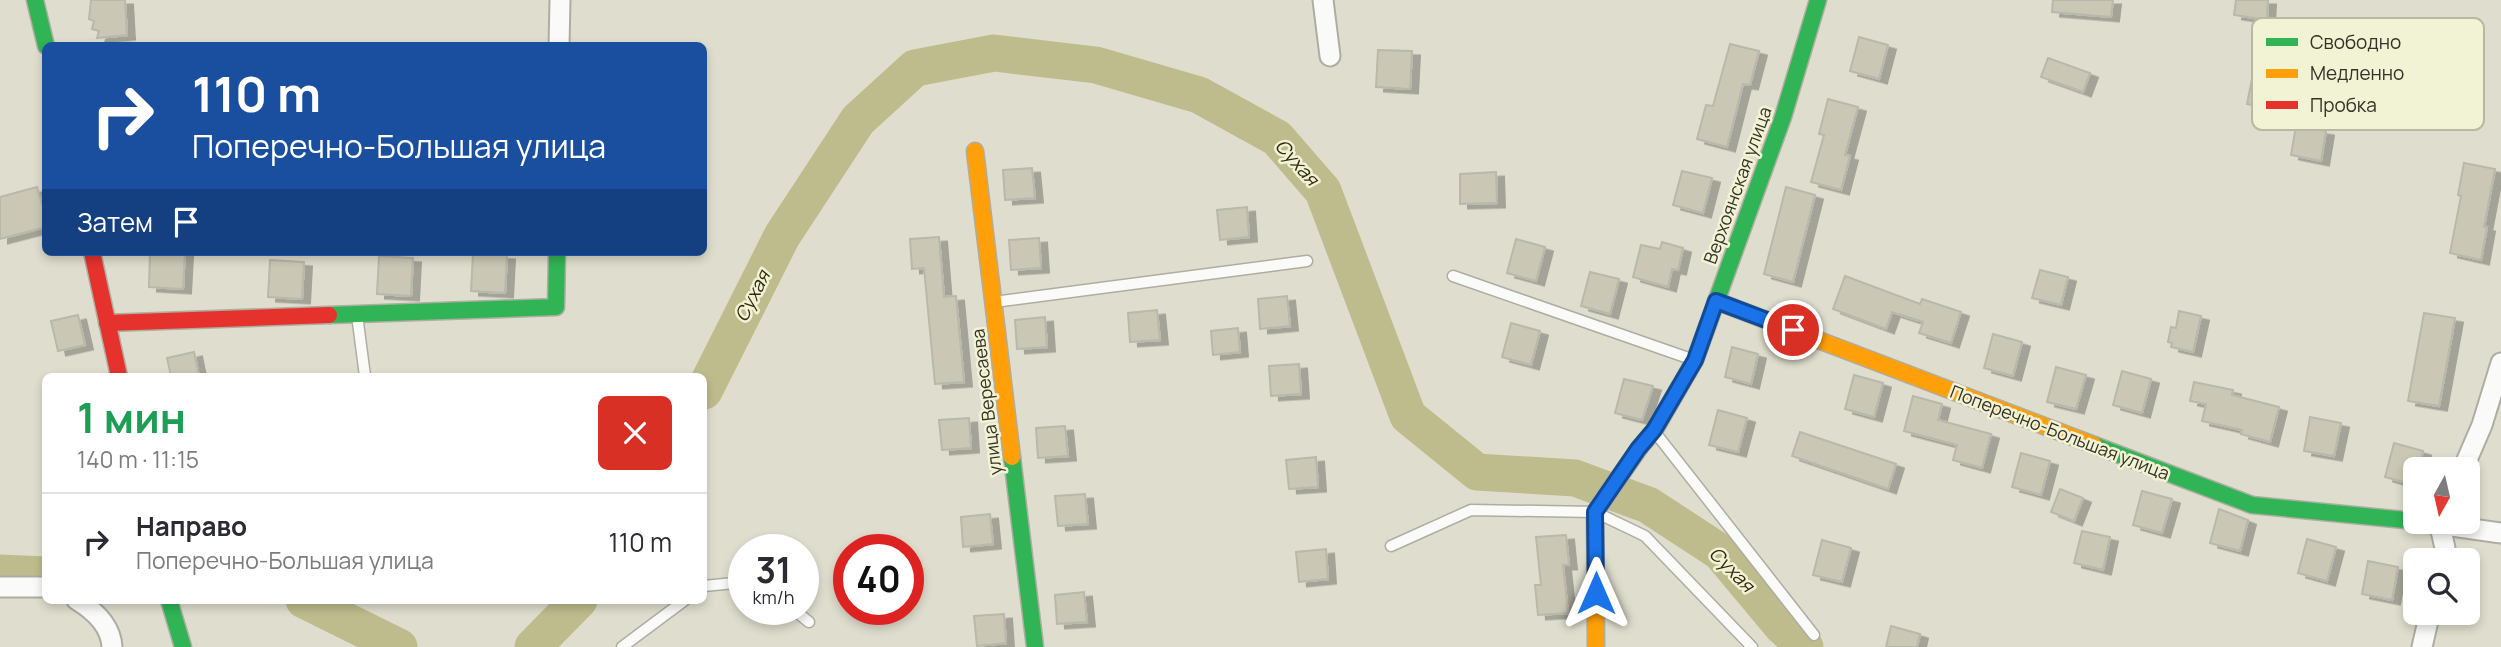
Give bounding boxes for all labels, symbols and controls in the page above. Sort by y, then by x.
legend [2252,18,2484,130]
text: Свободно [2310,29,2401,55]
text: 110 m [192,60,321,127]
text: Медленно [2310,60,2404,86]
icon: right [77,70,168,161]
text: Пробка [2310,92,2377,118]
street label: Верхоянская улица [1697,103,1777,267]
text: Поперечно-Большая улица [192,124,606,168]
water label: Сухая [1269,133,1326,192]
icon: arrive [167,203,205,241]
text: Затем [77,204,153,240]
water label: Сухая [728,265,777,326]
pin [1763,300,1823,360]
icon: arrive [1774,311,1812,349]
street label: улица Вересаева [965,327,1007,477]
street label: Поперечно-Большая улица [1947,379,2173,485]
text: 1 мин [77,388,186,446]
button: close [598,396,672,470]
text: 140 m · 11:15 [77,443,199,475]
north arrow [2403,457,2480,534]
map controls [2403,457,2480,625]
text: Направо [136,508,247,544]
icon: right [77,523,115,561]
text: 110 m [609,524,672,560]
speed limit sign: 40 [833,534,924,625]
water label: Сухая [1704,541,1761,598]
text: Поперечно-Большая улица [136,544,434,576]
text: 31 [756,546,791,594]
button: search [2403,548,2480,625]
position arrow [1559,556,1633,630]
text: km/h [753,585,794,609]

